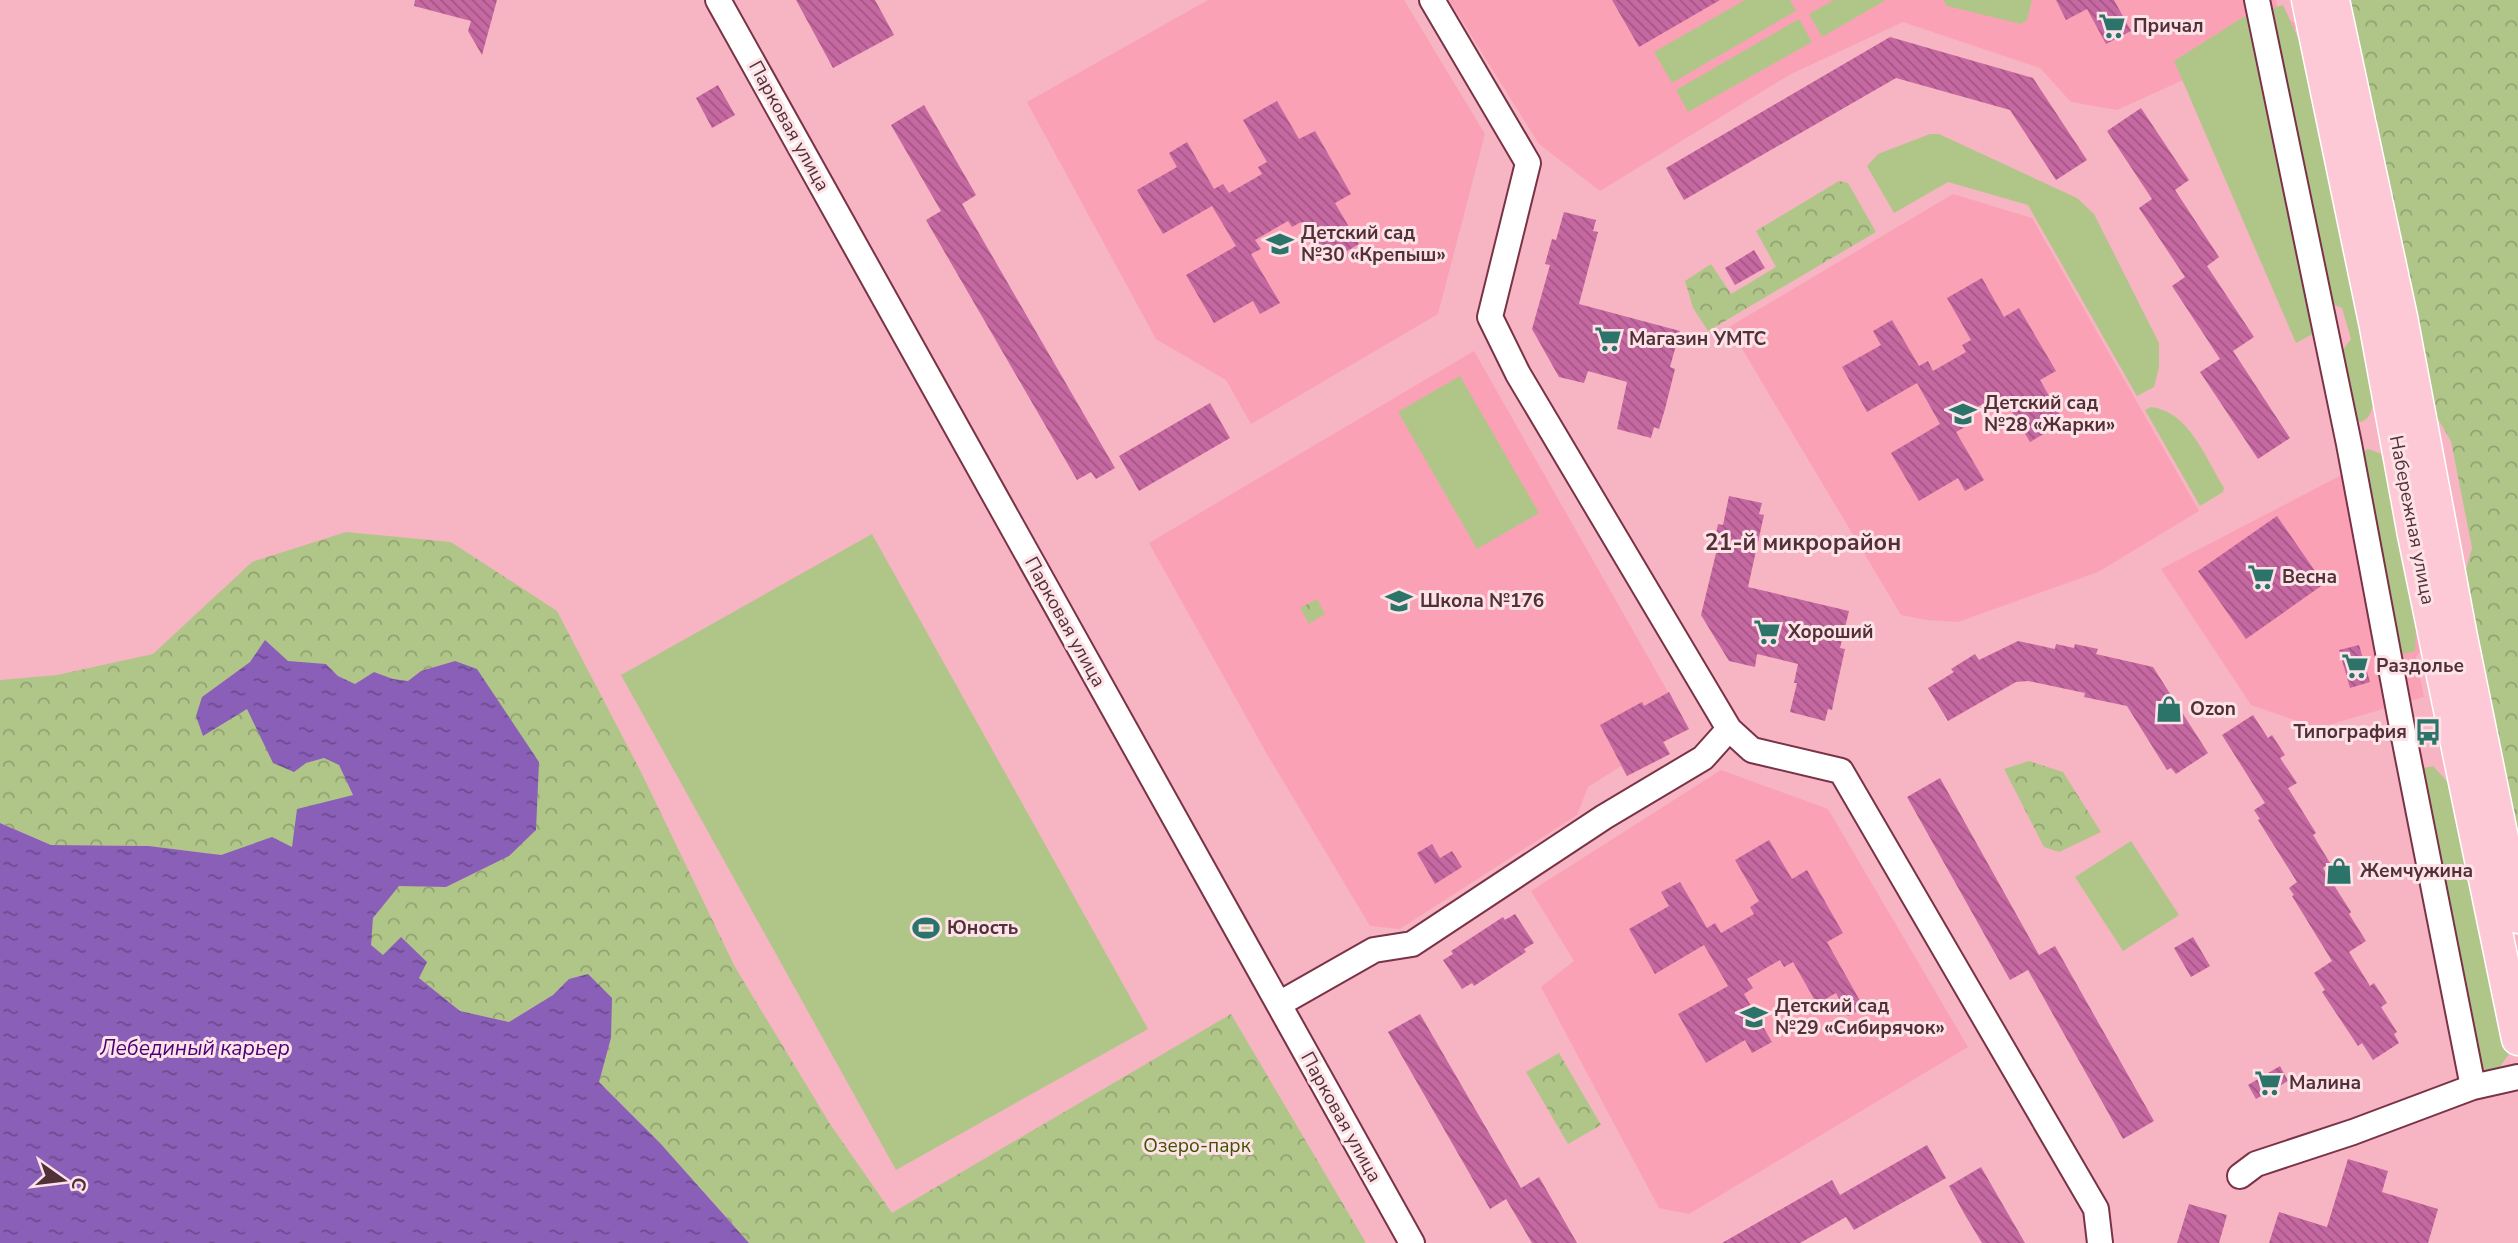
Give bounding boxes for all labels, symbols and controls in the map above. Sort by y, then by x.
supermarket icon: Причал [2097,11,2127,41]
place label: Причал [2133,13,2204,39]
street label: Парковая улица [742,56,836,196]
place label: Детский сад №30 «Крепыш» [1301,220,1446,268]
school or university icon: Детский сад №30 «Крепыш» [1265,229,1295,259]
supermarket icon: Магазин УМТС [1593,324,1623,354]
place label: Магазин УМТС [1629,326,1767,352]
place label: Детский сад №28 «Жарки» [1984,390,2115,438]
school or university icon: Детский сад №28 «Жарки» [1948,399,1978,429]
street label: Набережная улица [2383,433,2441,607]
district label: 21-й микрорайон [1705,527,1901,558]
street label: Парковая улица [1018,552,1112,692]
supermarket icon: Весна [2246,562,2276,592]
place label: Весна [2282,564,2337,590]
school or university icon: Школа №176 [1384,586,1414,616]
place label: Школа №176 [1420,588,1544,614]
supermarket icon: Хороший [1752,617,1782,647]
place label: Хороший [1787,619,1873,645]
supermarket icon: Раздолье [2340,651,2370,681]
place label: Раздолье [2376,653,2464,679]
shop icon: Ozon [2154,694,2184,724]
place label: Ozon [2190,696,2236,722]
bus stop icon: Типография [2413,717,2443,747]
place label: Типография [2293,719,2407,745]
shop icon: Жемчужина [2324,856,2354,886]
place label: Жемчужина [2360,858,2473,884]
sports icon: Юность [911,913,941,943]
place label: Юность [947,915,1018,941]
place label: Детский сад №29 «Сибирячок» [1775,993,1945,1041]
school or university icon: Детский сад №29 «Сибирячок» [1739,1002,1769,1032]
water label: Лебединый карьер [99,1034,290,1062]
street label: Парковая улица [1294,1047,1388,1187]
supermarket icon: Малина [2253,1068,2283,1098]
place label: Малина [2289,1070,2361,1096]
park label: Озеро-парк [1143,1133,1251,1159]
north arrow [28,1145,98,1215]
text: С [64,1174,93,1193]

